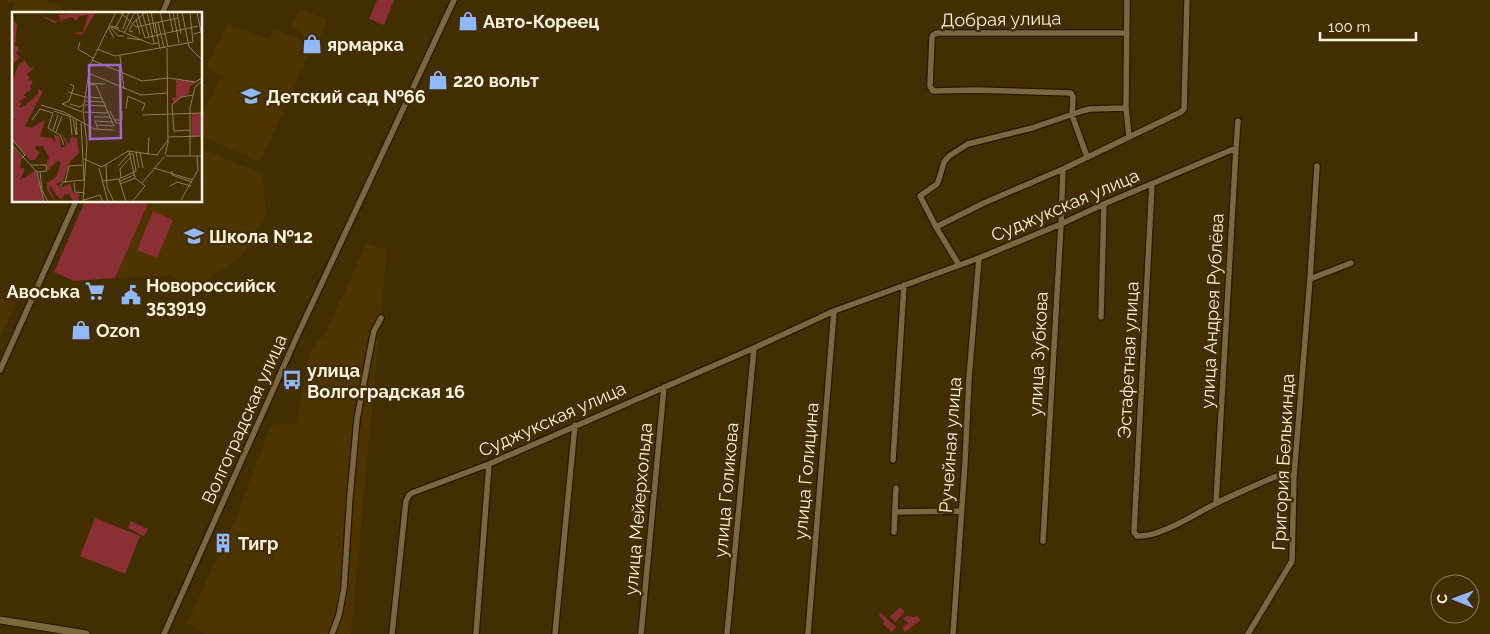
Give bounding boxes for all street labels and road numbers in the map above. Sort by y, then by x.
street label: Добрая улица [941,7,1061,31]
street label: Суджукская улица [988,164,1142,246]
street label: улица Андрея Рублёва [1196,213,1228,409]
street label: Эстафетная улица [1113,281,1143,439]
street label: улица Зубкова [1024,291,1052,417]
street label: Волгоградская улица [197,331,291,507]
street label: Григория Белькинда [1268,373,1298,551]
street label: Ручейная улица [935,376,965,514]
street label: Суджукская улица [475,377,629,461]
street label: улица Голицина [790,401,822,541]
street label: улица Мейерхольда [620,422,656,596]
street label: улица Голикова [710,422,742,558]

